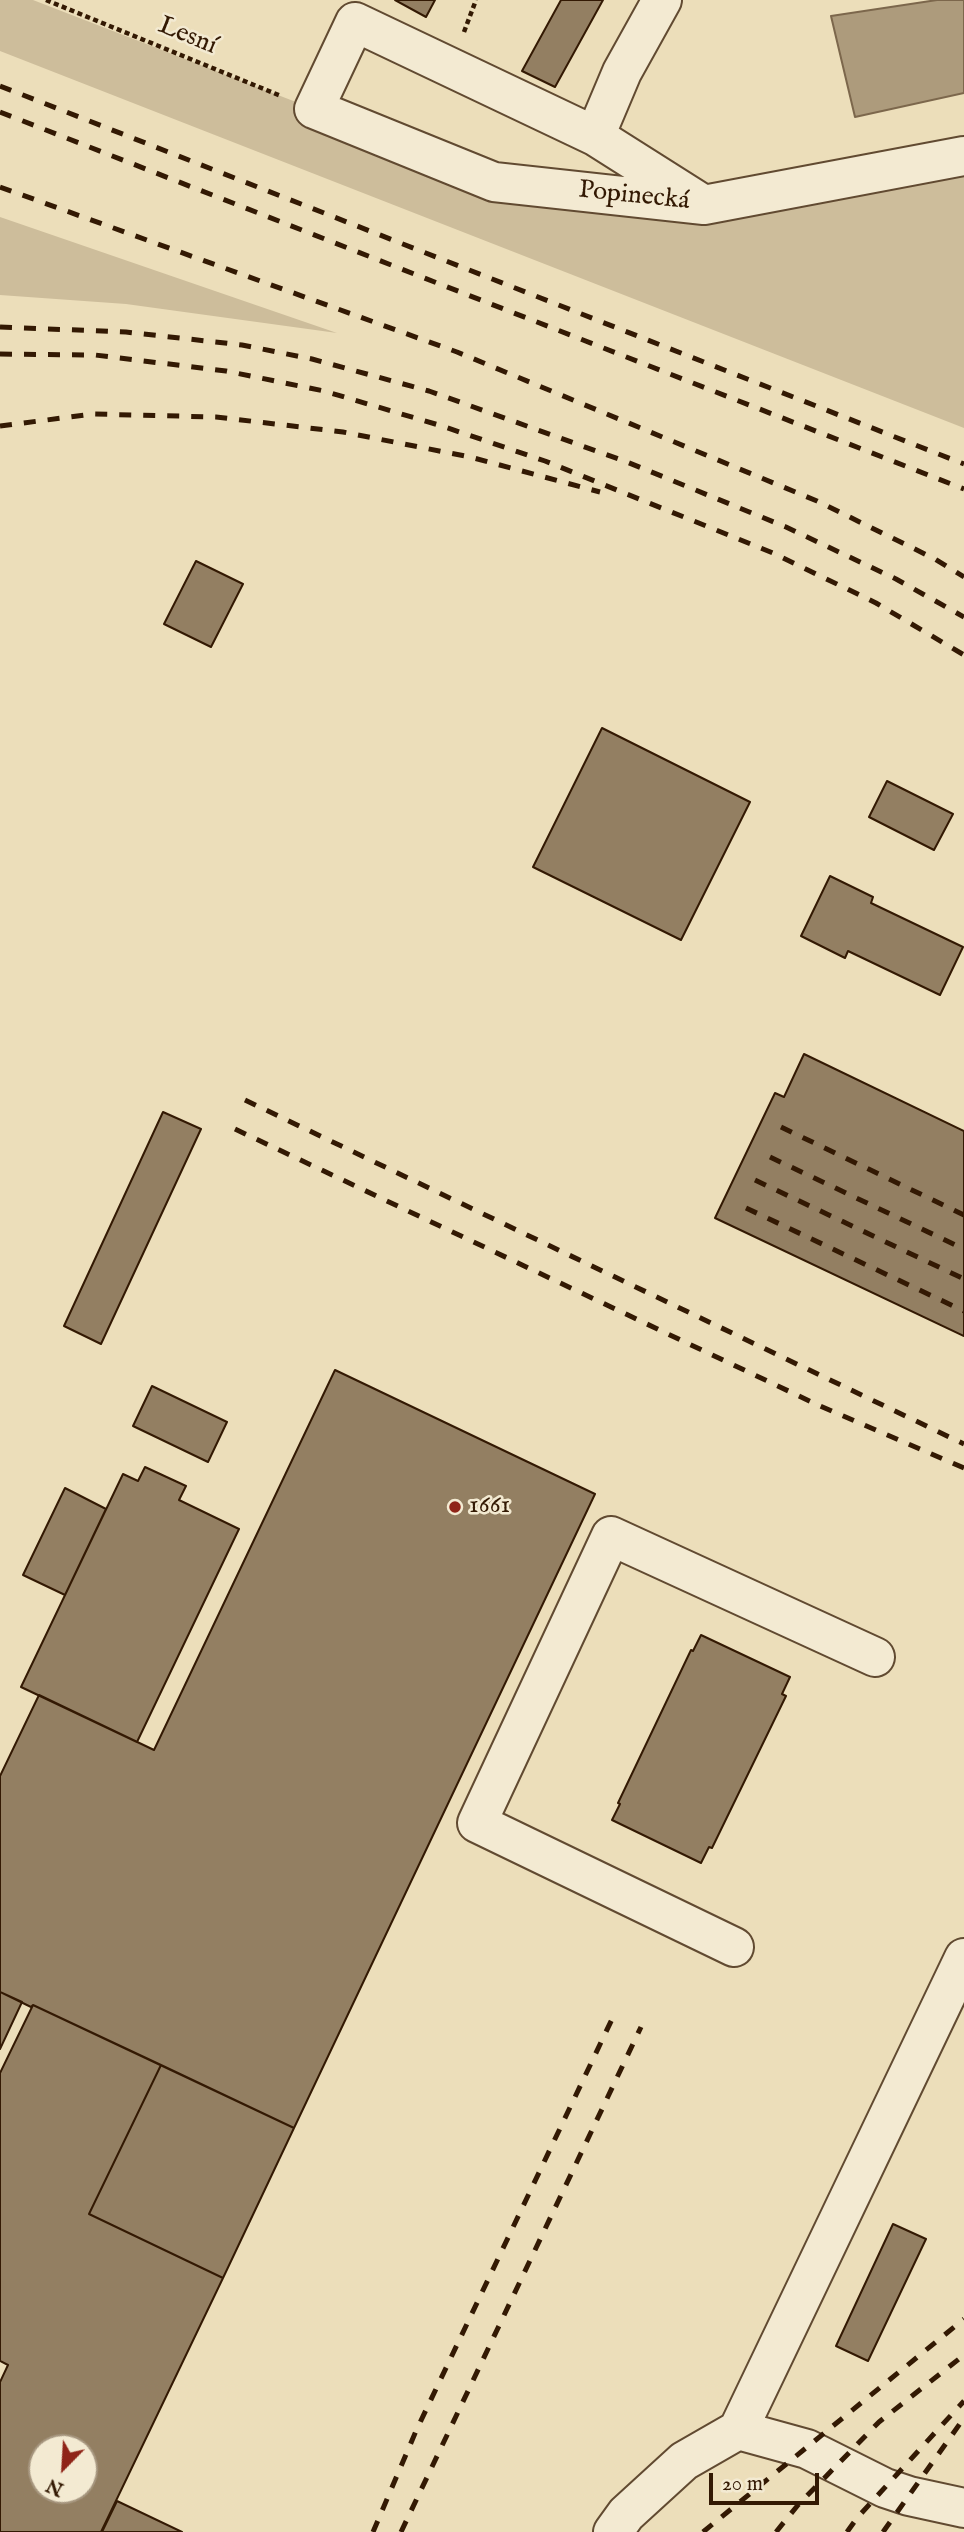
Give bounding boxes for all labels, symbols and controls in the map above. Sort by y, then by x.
street label: Lesní [153,11,221,63]
street label: Popinecká [577,176,691,218]
place label: 1661 [469,1491,510,1523]
marker: 1661 [447,1499,463,1515]
north arrow [28,2434,98,2504]
scale bar [712,2458,822,2502]
text: 20 m [722,2471,763,2498]
text: N [43,2472,68,2501]

